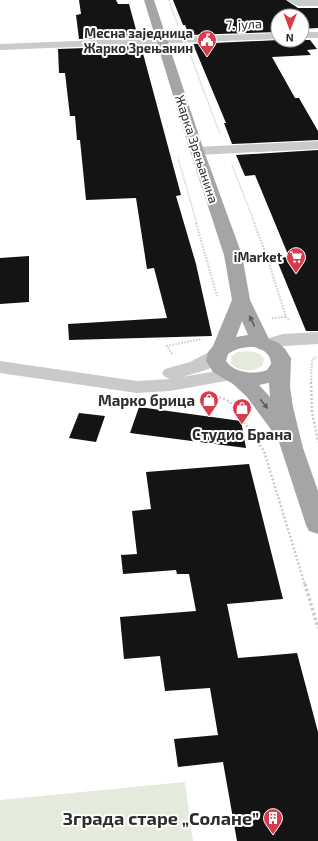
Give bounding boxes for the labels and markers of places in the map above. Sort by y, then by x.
place label: Месна заједница Жарко Зрењанин [83,25,193,56]
public building icon: Месна заједница Жарко Зрењанин [196,29,218,57]
supermarket icon: iMarket [285,246,307,274]
place label: iMarket [234,249,283,265]
shop icon: Марко брица [198,389,220,417]
place label: Марко брица [98,391,195,409]
shop icon: Студио Брана [231,397,253,425]
place label: Студио Брана [192,425,292,443]
place label: Зграда старе „Солане” [63,807,259,829]
building icon: Зграда старе „Солане” [262,807,284,835]

